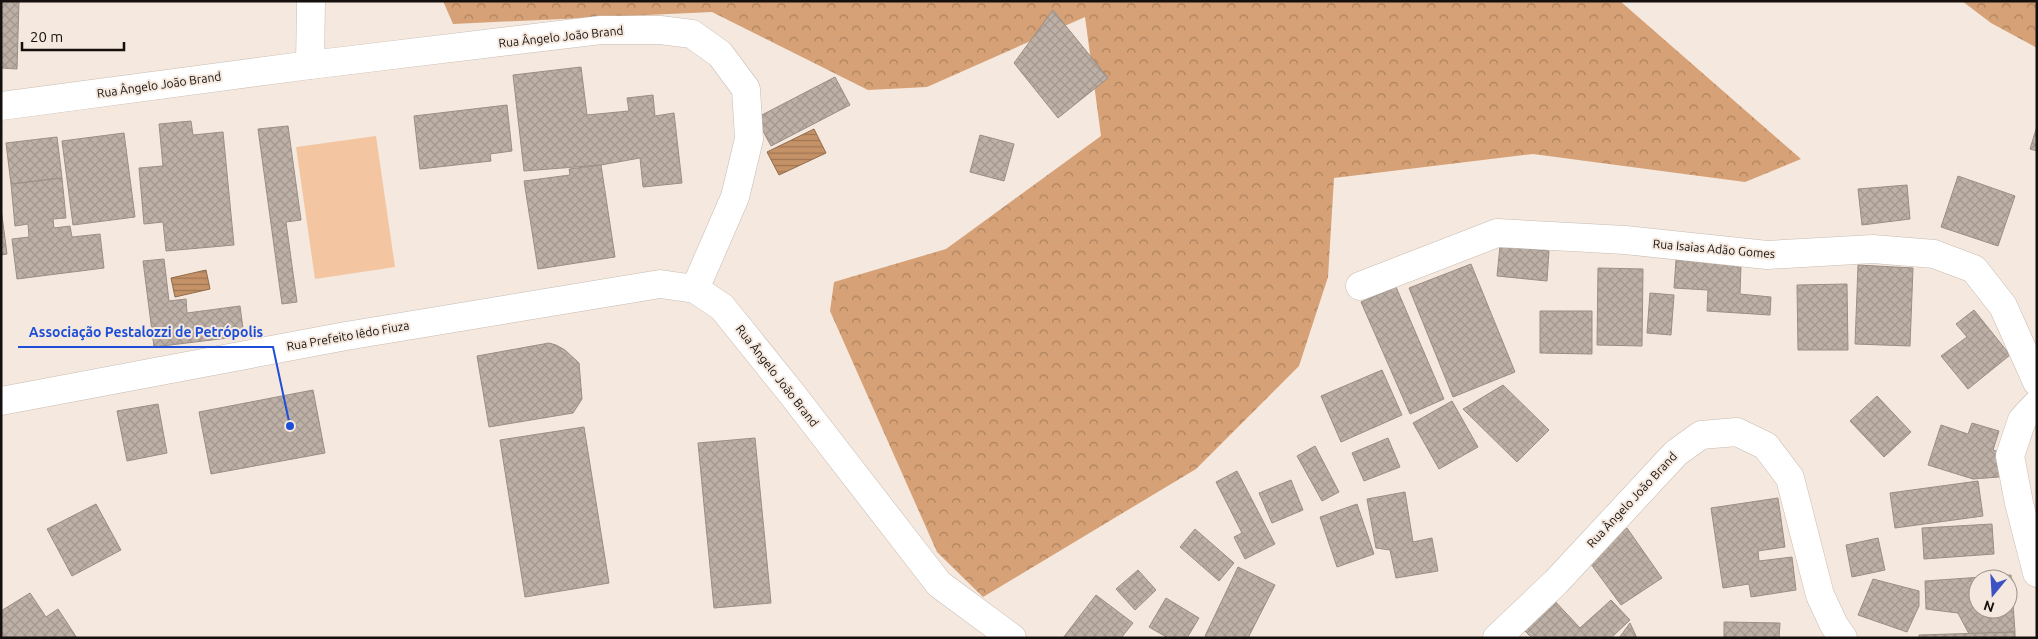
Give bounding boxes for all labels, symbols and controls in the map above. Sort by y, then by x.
scale bar [22,20,125,52]
street label: Rua Ângelo João Brand [498,23,624,50]
text: 20 m [30,28,63,45]
street label: Rua Ângelo João Brand [96,69,222,100]
street label: Rua Isaias Adão Gomes [1652,237,1776,260]
callout: Associação Pestalozzi de Petrópolis [18,318,273,347]
street label: Rua Prefeito Iêdo Fiuza [286,318,410,353]
street label: Rua Ângelo João Brand [734,322,821,429]
text: Associação Pestalozzi de Petrópolis [29,324,264,341]
street label: Rua Ângelo João Brand [1584,449,1679,550]
north arrow [1968,569,2018,619]
text: N [1982,597,1996,616]

